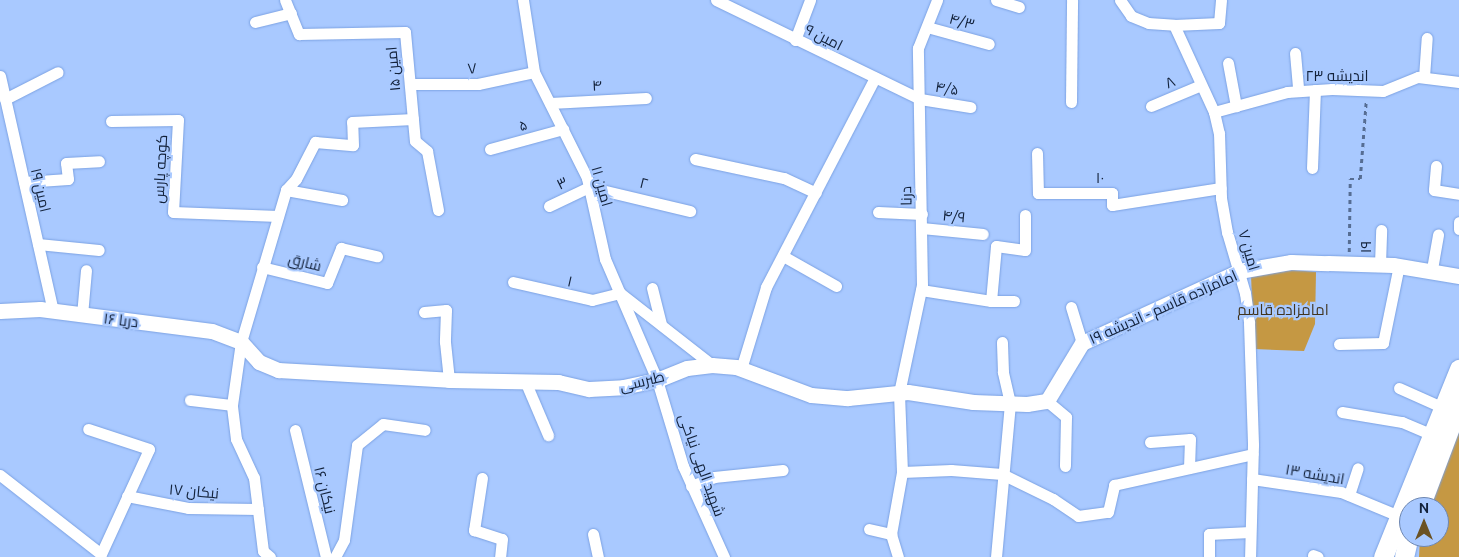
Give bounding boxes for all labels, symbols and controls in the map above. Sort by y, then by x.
street label: ۴/۳ [947,9,977,33]
street label: امین ۹ [802,20,846,54]
street label: امین ۱۵ [382,46,404,92]
street label: ۷ [467,59,477,77]
street label: اندیشه ۲۳ [1305,67,1369,85]
street label: ۸ [1162,72,1178,92]
street label: ۴ [592,76,602,94]
street label: ۴/۵ [934,77,960,99]
street label: ۵ [517,115,529,135]
street label: کوچه پارس [149,134,171,204]
street label: امین ۱۱ [588,164,616,208]
street label: امین ۱۹ [27,166,55,214]
street label: ۱۰ [1096,169,1104,187]
street label: ۳ [553,173,571,193]
street label: ۲ [638,173,650,193]
street label: درنا [897,186,915,206]
street label: ۴/۹ [942,206,966,226]
street label: امین ۷ [1235,228,1263,272]
street label: ۱۹ [1357,241,1375,253]
street label: شارق [286,249,324,275]
street label: امامزاده قاسم - اندیشه ۱۹ [1086,266,1240,348]
street label: ۱ [566,272,574,290]
park label: امامزاده قاسم [1237,301,1329,319]
street label: دریا ۱۶ [103,309,139,331]
street label: طبرسی [618,367,666,395]
street label: شهید الهی نیاکی [675,411,729,519]
street label: اندیشه ۱۳ [1284,460,1346,488]
street label: نیکان ۱۶ [310,465,340,515]
street label: نیکان ۱۷ [168,480,220,502]
north arrow [1399,497,1449,547]
text: N [1419,500,1429,516]

